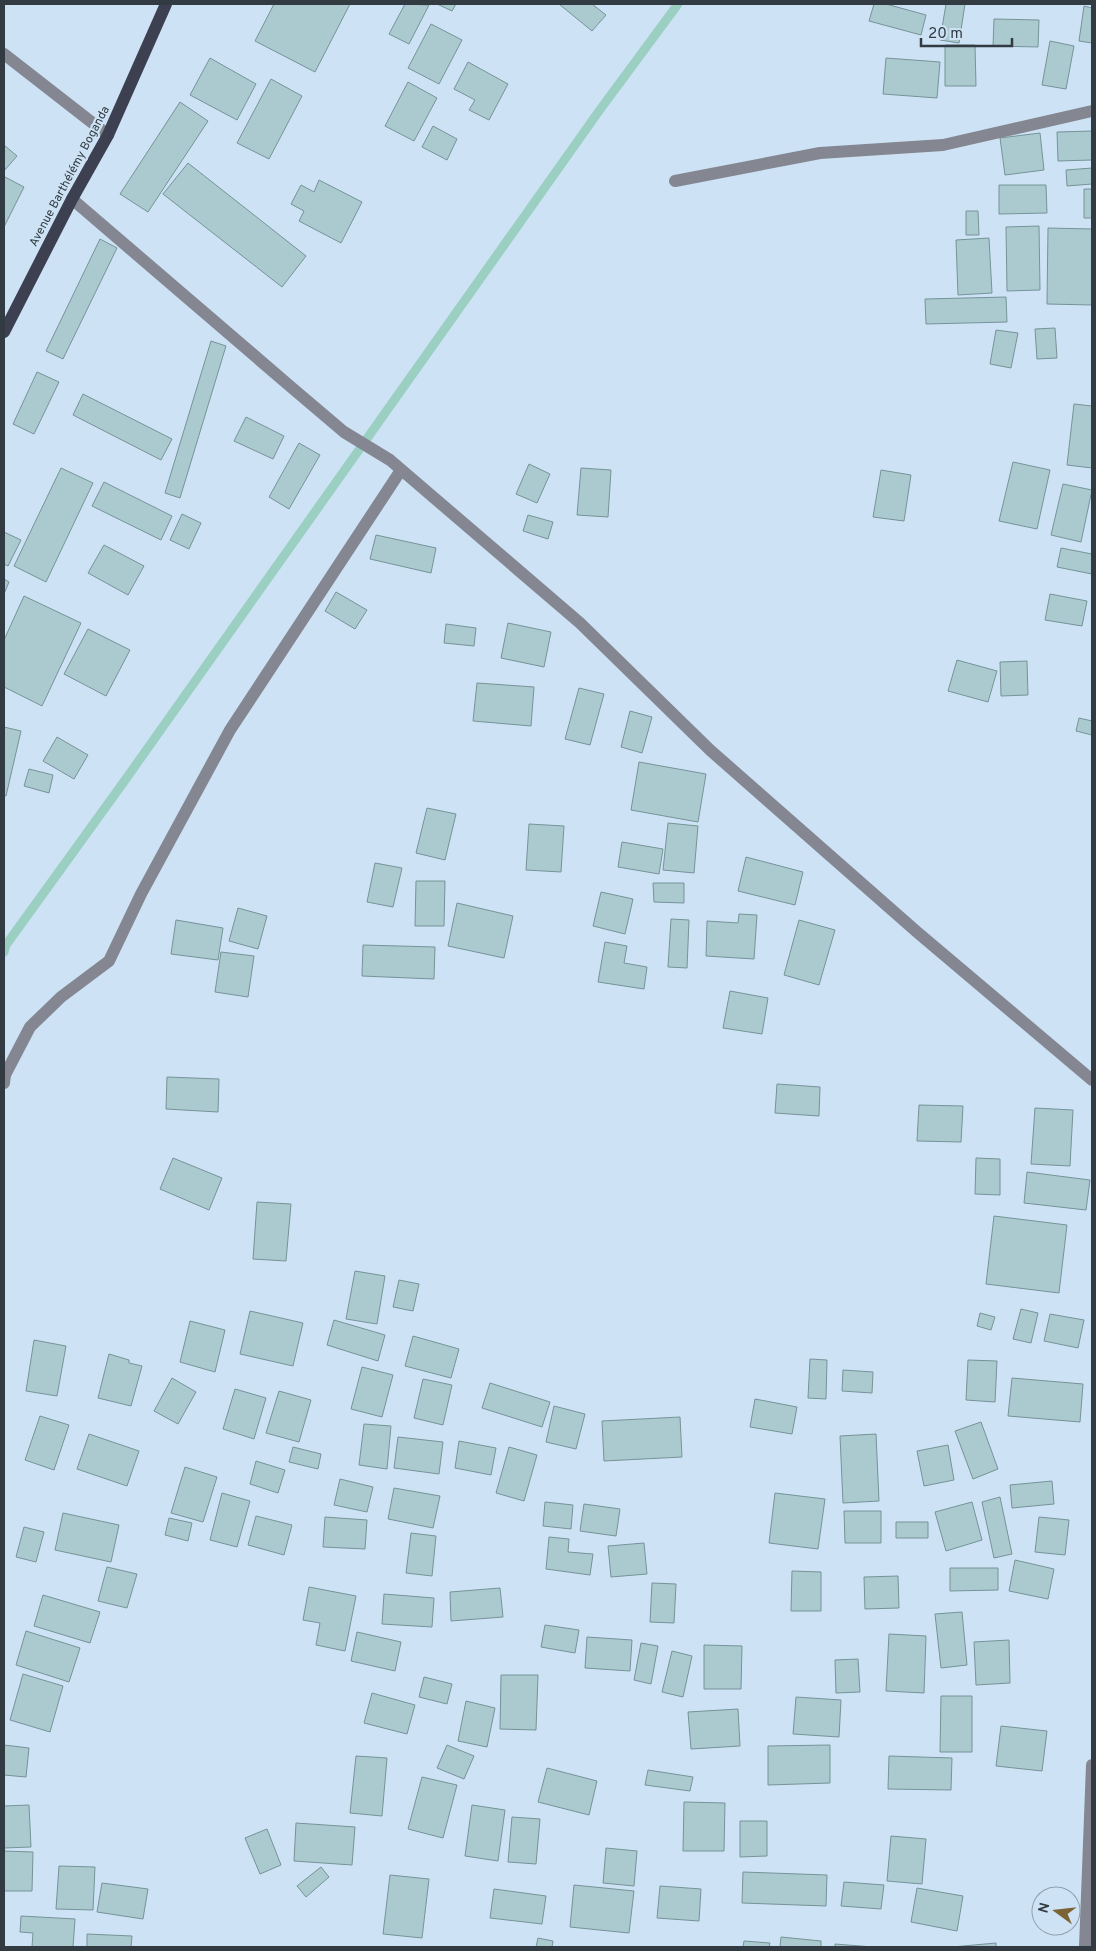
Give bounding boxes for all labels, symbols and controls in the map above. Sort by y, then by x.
scale bar [921,15,1012,47]
text: 20 m [928,25,963,44]
street label: Avenue Barthélémy Boganda [26,103,114,250]
north arrow [1031,1886,1081,1936]
text: N [1035,1901,1054,1915]

